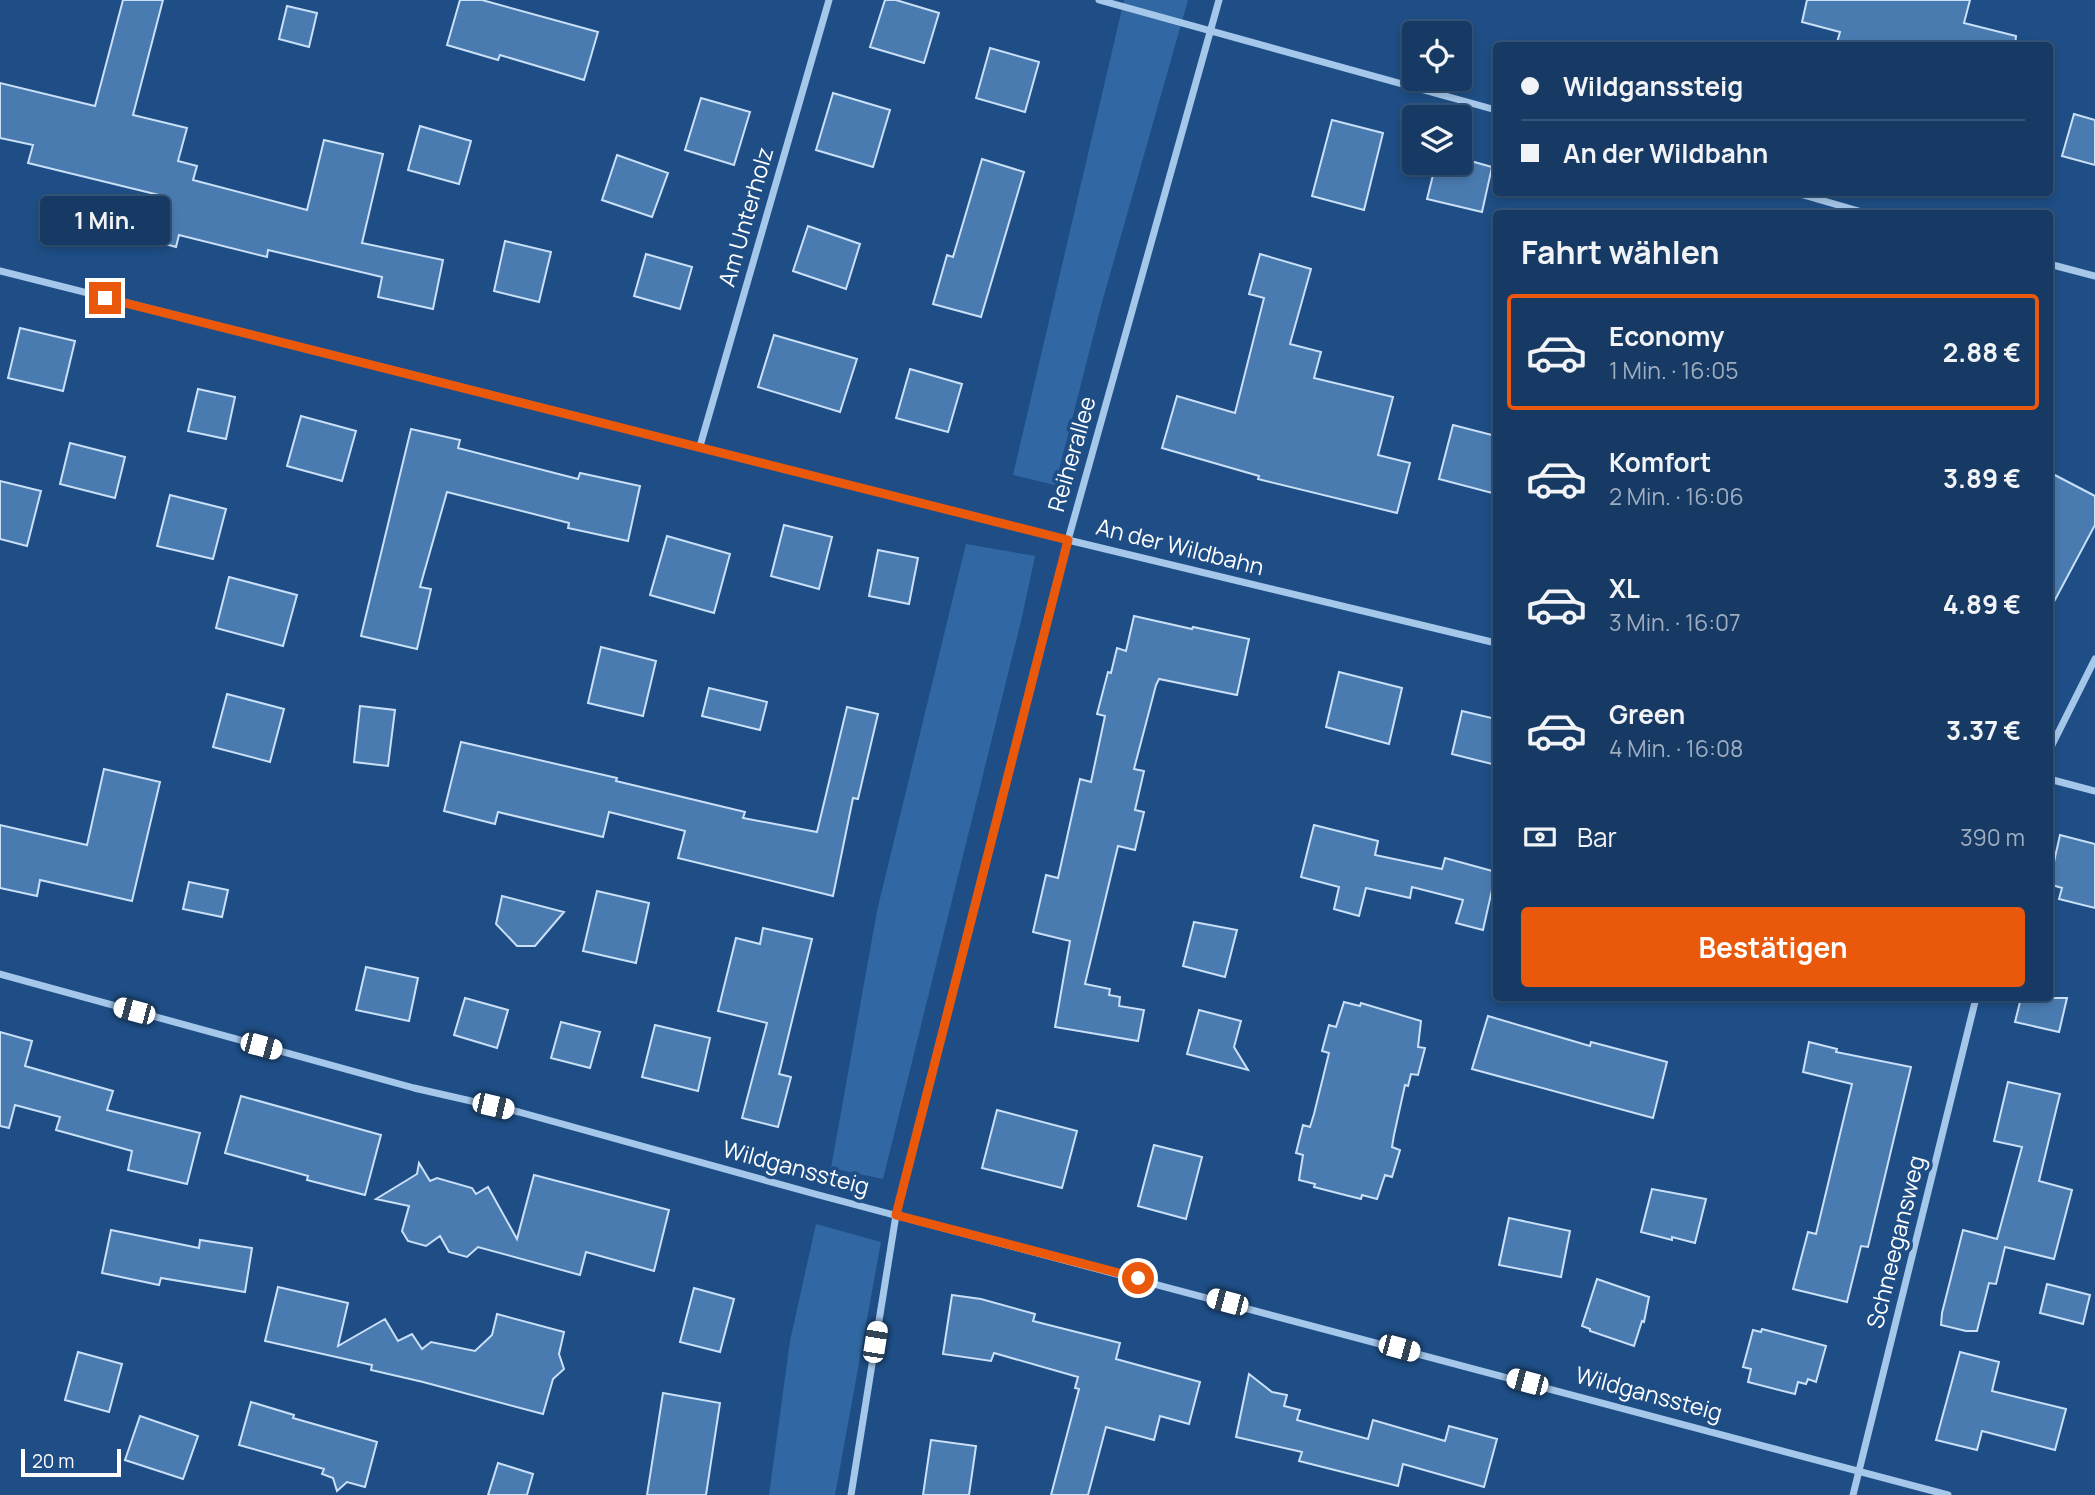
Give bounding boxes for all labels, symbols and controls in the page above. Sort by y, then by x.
map controls [1402,21,1472,175]
button: locate [1402,21,1472,91]
text: Wildganssteig [1563,68,1743,104]
button: layers [1402,105,1472,175]
text: An der Wildbahn [1563,135,1768,171]
street label: Am Unterholz [710,143,780,290]
callout: 1 Min. [40,196,170,246]
text: 1 Min. [74,204,136,236]
text: Fahrt wählen [1521,230,1720,274]
route end [89,282,121,314]
text: Economy [1609,318,1724,354]
icon: car [1525,321,1588,384]
text: 2.88 € [1943,334,2021,370]
text: 1 Min. · 16:05 [1609,354,1739,386]
street label: Reiherallee [1039,392,1103,515]
text: Komfort [1609,444,1711,480]
icon: car [1525,447,1588,510]
text: 3.89 € [1943,460,2021,496]
text: 2 Min. · 16:06 [1609,480,1744,512]
street label: An der Wildbahn [1093,510,1268,582]
text: XL [1609,570,1640,606]
icon: car [1525,573,1588,636]
text: 4.89 € [1943,586,2021,622]
text: 3 Min. · 16:07 [1609,606,1741,638]
text: Green [1609,696,1685,732]
icon: car [1525,699,1588,762]
text: 3.37 € [1946,712,2021,748]
text: 4 Min. · 16:08 [1609,732,1743,764]
icon: cash [1521,818,1559,856]
text: Bar [1577,819,1617,855]
text: 390 m [1960,821,2025,853]
button: Bestätigen [1521,907,2025,987]
car [111,995,158,1027]
car [238,1030,285,1062]
car [471,1091,516,1121]
street label: Wildganssteig [719,1132,873,1202]
street label: Schneegansweg [1858,1152,1932,1331]
route start [1122,1262,1154,1294]
car [1204,1286,1251,1318]
car [862,1320,889,1364]
car [1376,1332,1423,1364]
street label: Wildganssteig [1572,1358,1726,1428]
car [1504,1366,1551,1398]
scale bar [21,1446,121,1478]
text: 20 m [32,1448,74,1474]

